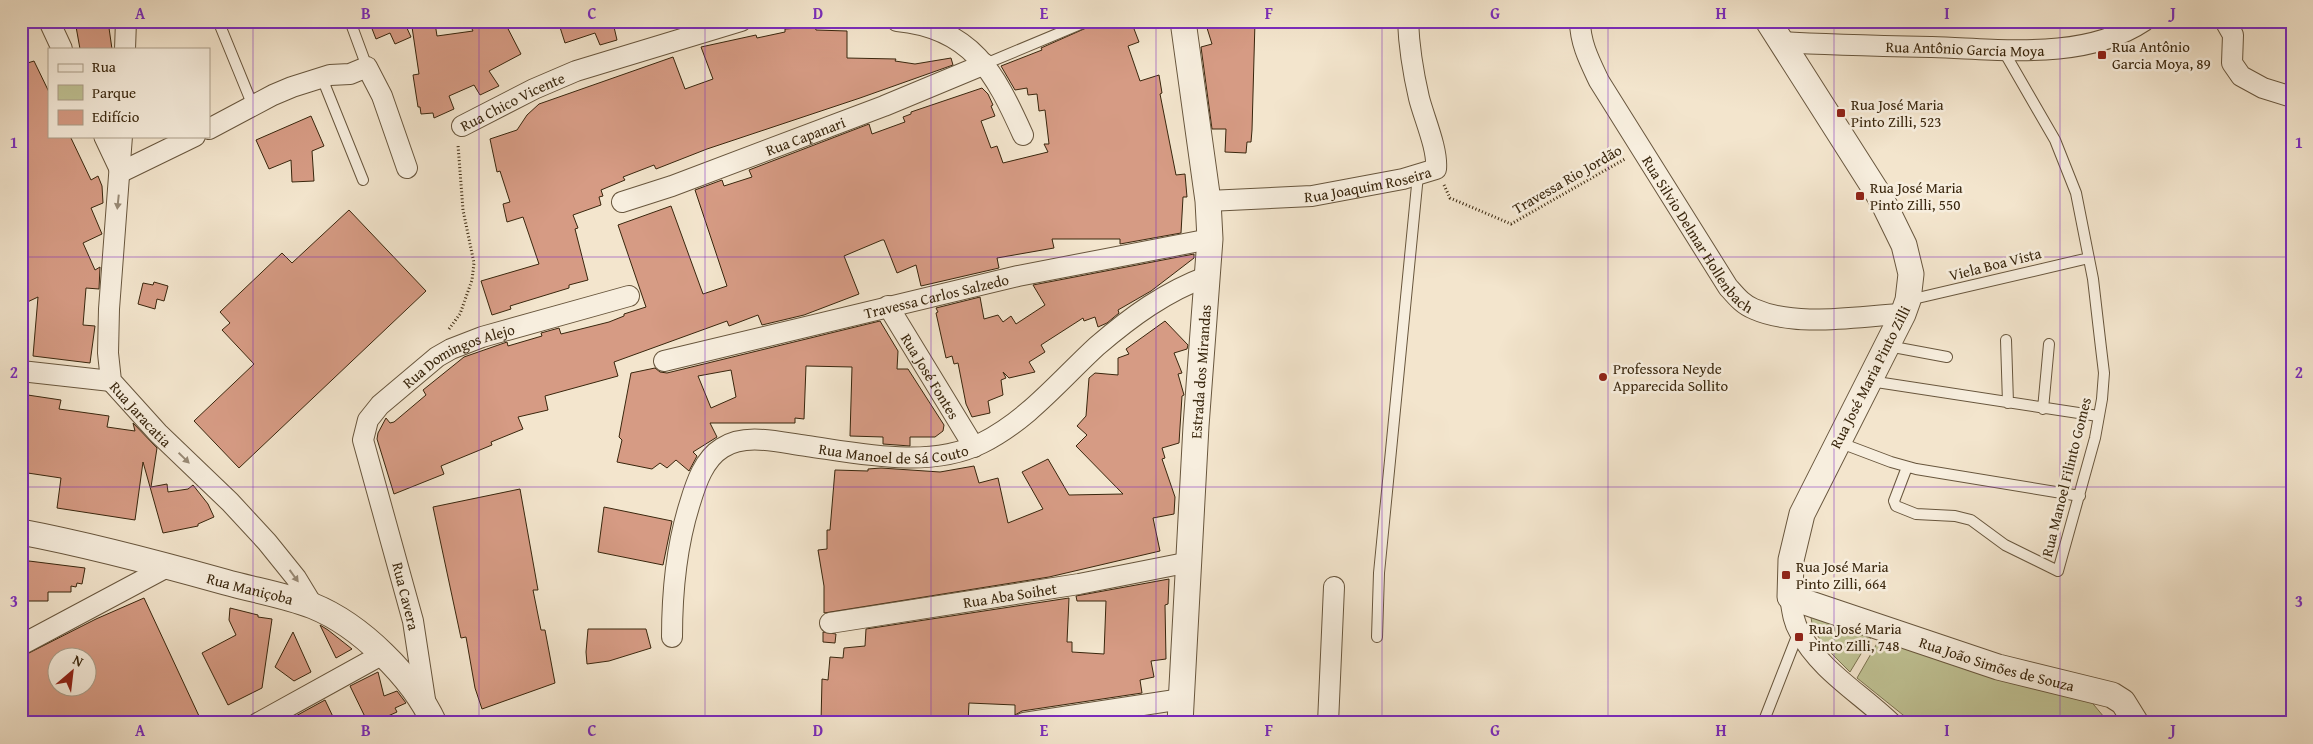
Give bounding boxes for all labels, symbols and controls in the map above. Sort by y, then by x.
text: A [135,1,146,25]
text: B [361,1,371,25]
text: C [587,1,597,25]
text: D [813,1,823,25]
text: E [1040,1,1049,25]
text: F [1265,1,1273,25]
text: G [1490,1,1500,25]
text: H [1715,1,1727,25]
text: I [1944,1,1950,25]
text: J [2167,1,2176,25]
street label: Rua Antônio Garcia Moya [1885,36,2045,61]
place label: Rua Antônio Garcia Moya, 89 [2112,36,2211,74]
legend [48,48,210,138]
marker: Rua Antônio Garcia Moya, 89 [2096,49,2108,61]
text: Rua [92,56,116,77]
street label: Rua Chico Vicente [456,67,568,136]
text: Parque [92,82,136,103]
place label: Rua José Maria Pinto Zilli, 523 [1851,94,1944,132]
text: Edifício [92,106,140,127]
marker: Rua José Maria Pinto Zilli, 523 [1835,107,1847,119]
street label: Rua Capanari [763,111,848,160]
text: 1 [10,130,18,154]
text: 1 [2295,130,2303,154]
street label: Travessa Rio Jordão [1509,139,1626,219]
street label: Rua Silvio Delmar Hollenbach [1638,151,1758,318]
street label: Rua Joaquim Roseira [1304,161,1434,207]
place label: Rua José Maria Pinto Zilli, 550 [1870,177,1963,215]
marker: Rua José Maria Pinto Zilli, 550 [1854,190,1866,202]
one-way arrow [114,195,122,211]
street label: Viela Boa Vista [1947,242,2043,286]
street label: Travessa Carlos Salzedo [862,268,1011,323]
street label: Rua José Maria Pinto Zilli [1825,302,1915,452]
street label: Estrada dos Mirandas [1185,304,1216,439]
street label: Rua Domingos Alejo [398,318,517,393]
street label: Rua José Fontes [896,329,965,423]
place label: Professora Neyde Apparecida Sollito [1613,358,1729,396]
text: 2 [10,360,18,384]
text: 2 [2295,360,2303,384]
marker: Professora Neyde Apparecida Sollito [1597,371,1609,383]
street label: Rua Jaracatia [105,376,176,451]
street label: Rua Manoel Filinto Gomes [2036,395,2096,559]
street label: Rua Manoel de Sá Couto [817,437,971,468]
one-way arrow [178,452,190,464]
place label: Rua José Maria Pinto Zilli, 664 [1796,556,1889,594]
street label: Rua Cavera [387,560,425,632]
street label: Rua Maniçoba [205,567,296,609]
one-way arrow [289,569,300,582]
marker: Rua José Maria Pinto Zilli, 664 [1780,569,1792,581]
street label: Rua Aba Soihet [962,577,1059,613]
text: 3 [10,589,18,613]
text: 3 [2295,589,2303,613]
place label: Rua José Maria Pinto Zilli, 748 [1809,618,1902,656]
marker: Rua José Maria Pinto Zilli, 748 [1793,631,1805,643]
street label: Rua João Simões de Souza [1917,631,2077,696]
north arrow [48,646,98,696]
text: N [69,649,87,672]
text: A [135,718,146,742]
text: B [361,718,371,742]
text: C [587,718,597,742]
text: D [813,718,823,742]
text: E [1040,718,1049,742]
text: F [1265,718,1273,742]
text: G [1490,718,1500,742]
text: H [1715,718,1727,742]
text: I [1944,718,1950,742]
text: J [2167,718,2176,742]

